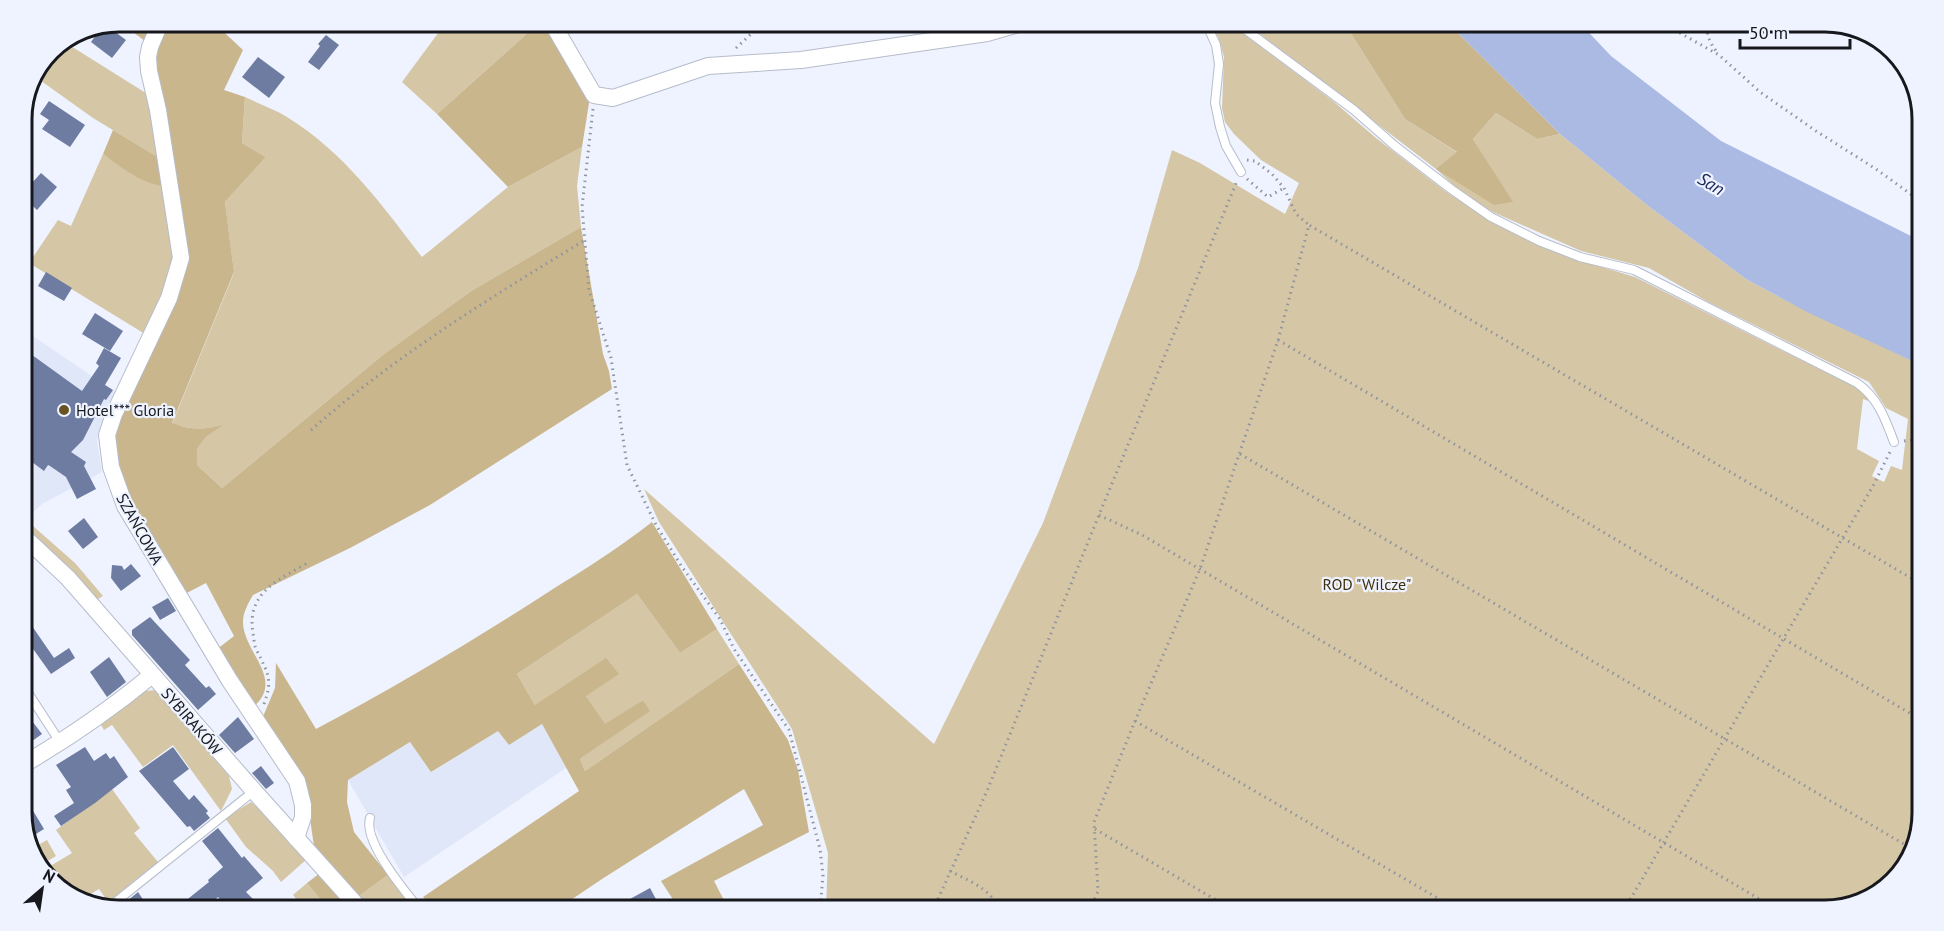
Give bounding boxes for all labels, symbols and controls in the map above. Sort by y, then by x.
scale bar [1740,12,1850,50]
text: 50 m [1749,21,1788,44]
water label: San [1694,167,1729,200]
place label: Hotel*** Gloria [76,400,174,420]
marker: Hotel*** Gloria [57,403,71,417]
street label: SZAŃCOWA [112,490,168,569]
park label: ROD "Wilcze" [1323,574,1411,594]
street label: SYBIRAKÓW [157,683,227,759]
north arrow [12,859,72,919]
text: N [40,865,59,887]

